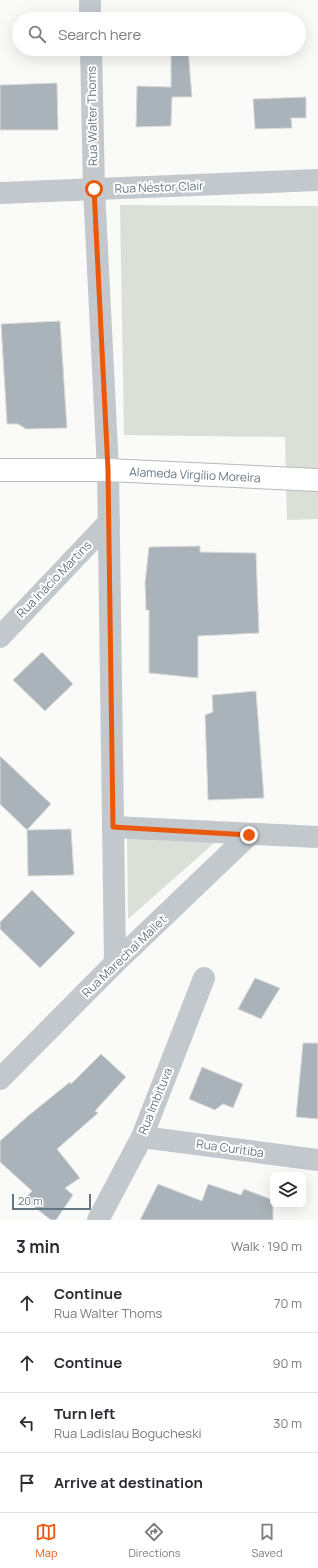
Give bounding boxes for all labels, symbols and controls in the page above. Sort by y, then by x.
search box [12,12,306,56]
icon: search [26,23,48,45]
text: Search here [58,24,141,45]
street label: Rua Walter Thoms [83,66,101,166]
street label: Rua Néstor Clair [114,177,204,197]
route start [85,180,103,198]
street label: Alameda Virgílio Moreira [129,463,261,486]
street label: Rua Inácio Martins [13,537,95,621]
route end [240,826,258,844]
street label: Rua Marechal Mallet [78,911,170,1001]
street label: Rua Imbituva [134,1065,176,1137]
street label: Rua Curitiba [195,1135,265,1161]
map controls [270,1172,306,1208]
button: layers [270,1172,306,1208]
scale bar [12,1192,91,1211]
text: 20 m [18,1193,43,1208]
text: 3 min [16,1235,60,1258]
text: Walk · 190 m [231,1237,302,1255]
text: Continue [54,1283,122,1304]
icon: ahead [16,1292,38,1314]
text: 70 m [274,1294,302,1312]
text: Rua Walter Thoms [54,1304,162,1322]
icon: ahead [16,1352,38,1374]
text: Continue [54,1352,122,1373]
text: 90 m [272,1354,302,1372]
text: Turn left [54,1403,116,1424]
icon: left [16,1412,38,1434]
text: 30 m [273,1414,302,1432]
text: Rua Ladislau Bogucheski [54,1424,202,1442]
icon: arrive [16,1472,38,1494]
text: Arrive at destination [54,1472,203,1493]
tab: Map [35,1521,57,1560]
tab: Directions [128,1521,181,1560]
tab: Saved [252,1521,283,1560]

